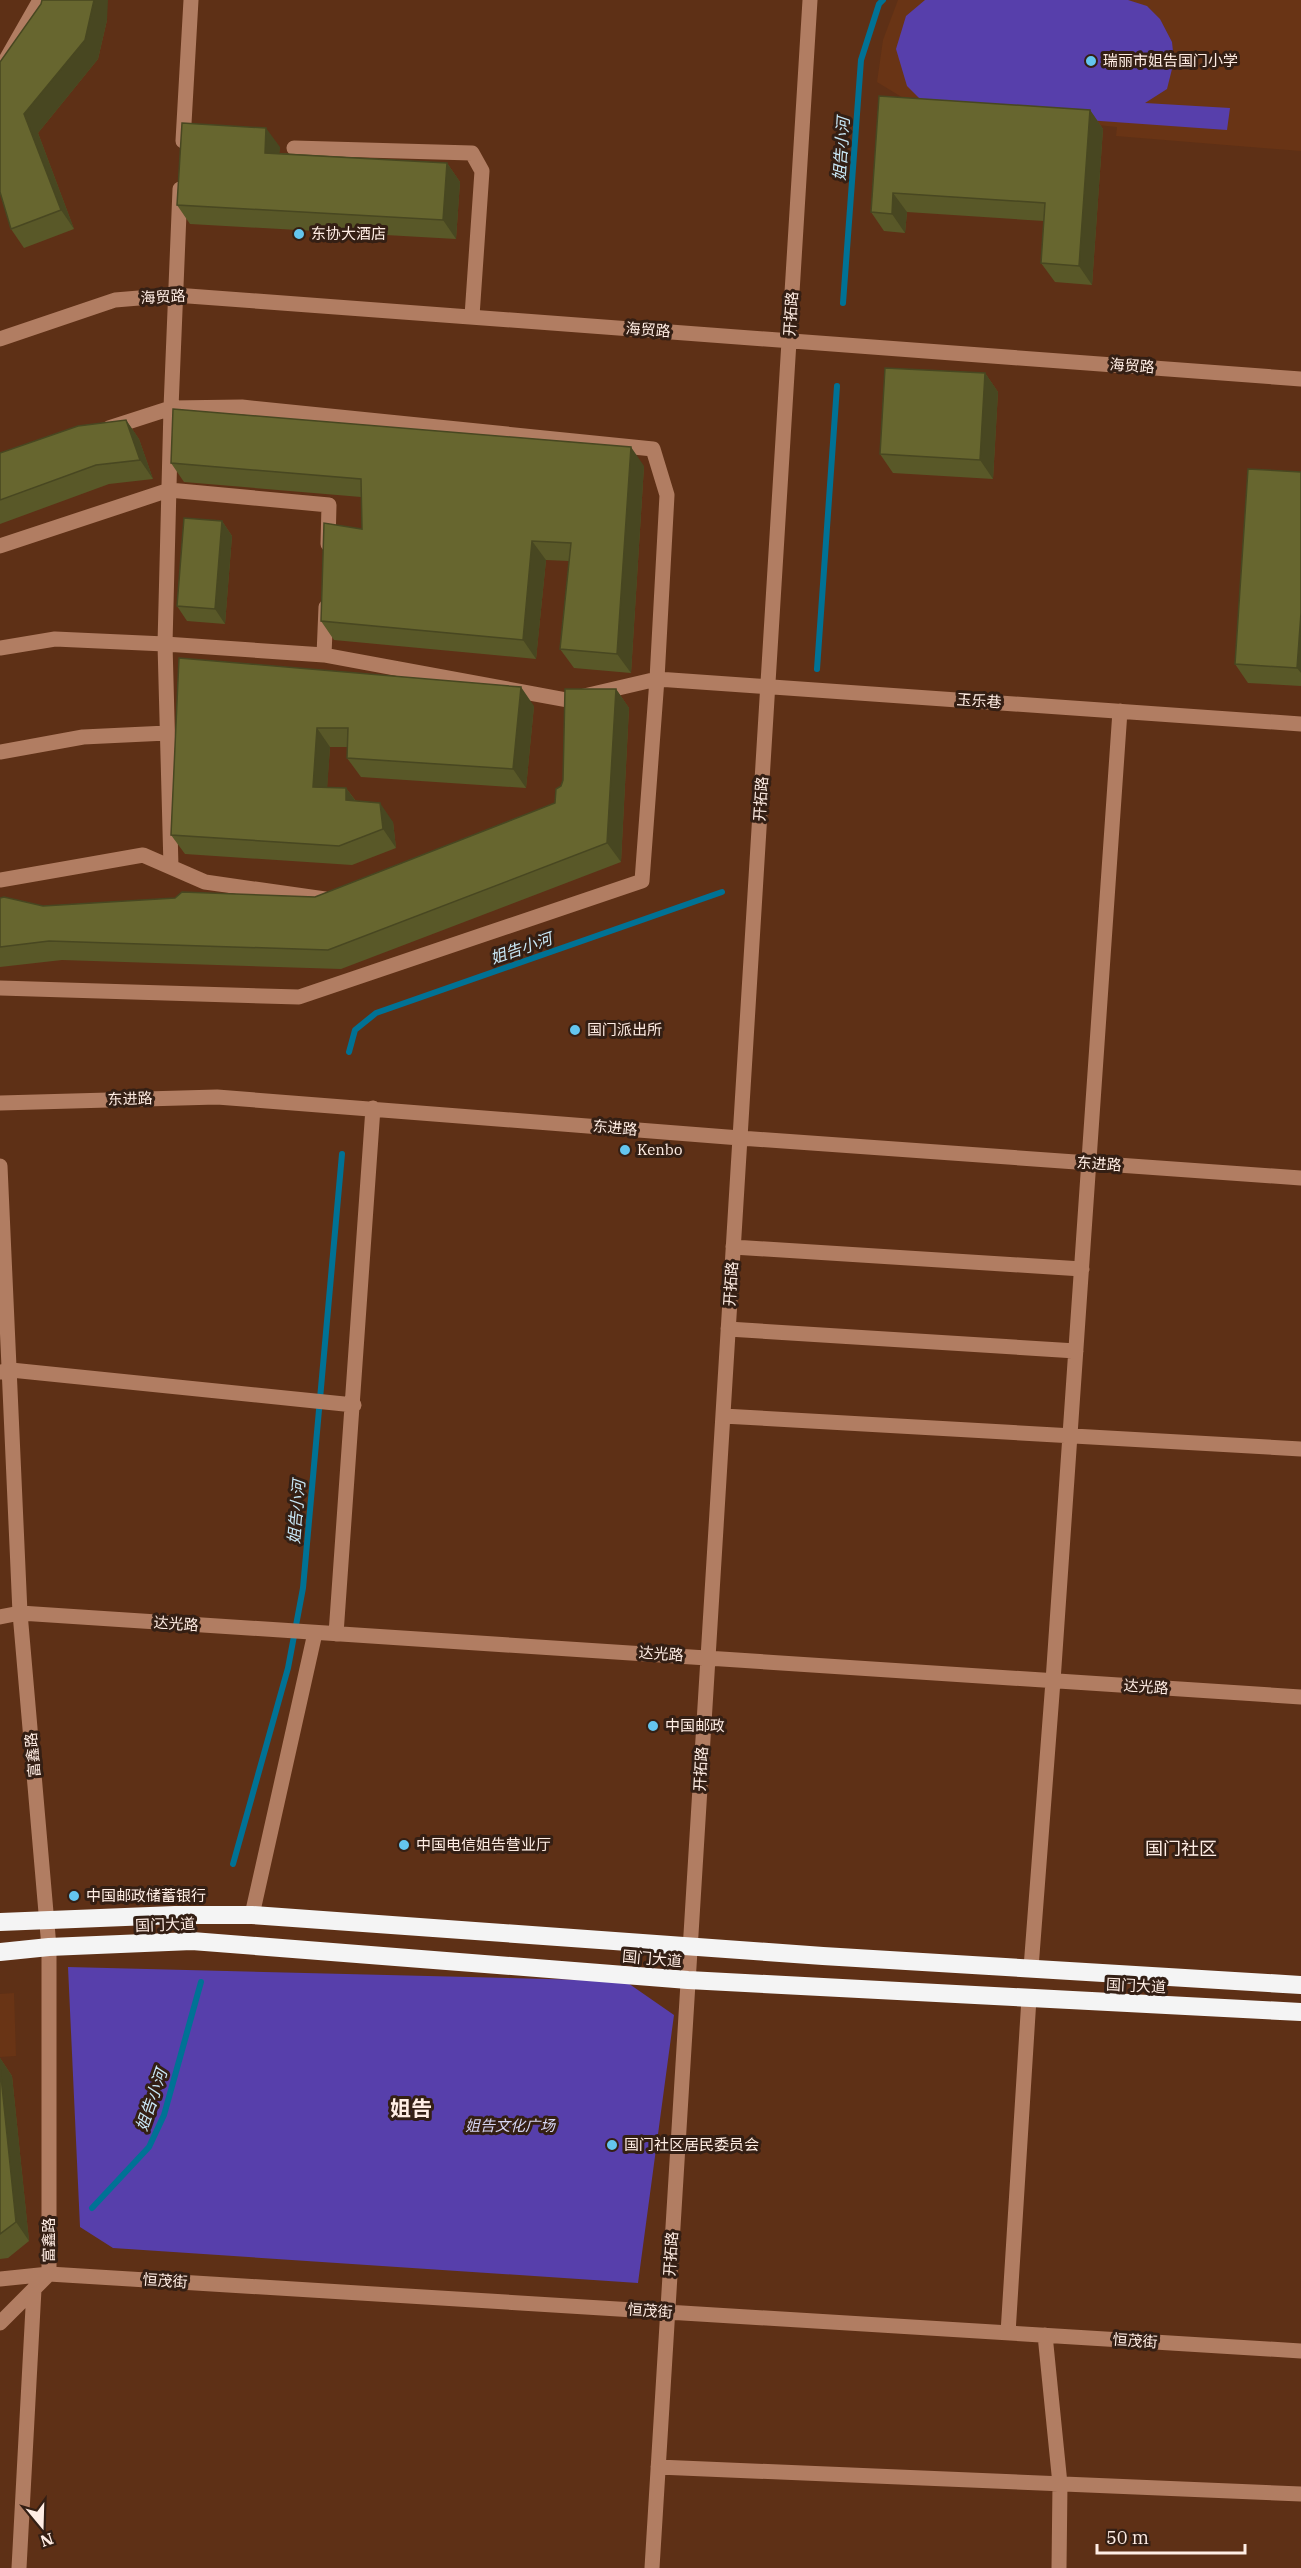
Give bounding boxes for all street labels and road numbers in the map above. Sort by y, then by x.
street label: 海贸路 [140,286,186,307]
street label: 开拓路 [779,291,802,337]
street label: 海贸路 [625,318,671,341]
street label: 海贸路 [1109,354,1155,377]
street label: 玉乐巷 [956,689,1002,712]
street label: 开拓路 [749,776,772,822]
street label: 东进路 [107,1088,153,1109]
street label: 东进路 [592,1116,638,1139]
street label: 东进路 [1076,1152,1122,1175]
street label: 开拓路 [719,1261,742,1307]
street label: 达光路 [153,1612,199,1635]
street label: 达光路 [638,1642,684,1665]
street label: 达光路 [1123,1675,1169,1698]
street label: 富鑫路 [21,1732,44,1778]
street label: 开拓路 [690,1746,711,1792]
street label: 国门大道 [135,1914,195,1935]
street label: 国门大道 [621,1946,683,1971]
street label: 国门大道 [1106,1974,1166,1997]
street label: 富鑫路 [39,2217,58,2263]
street label: 开拓路 [659,2231,682,2277]
street label: 恒茂街 [142,2269,188,2292]
street label: 恒茂街 [627,2299,673,2322]
street label: 恒茂街 [1112,2329,1158,2352]

